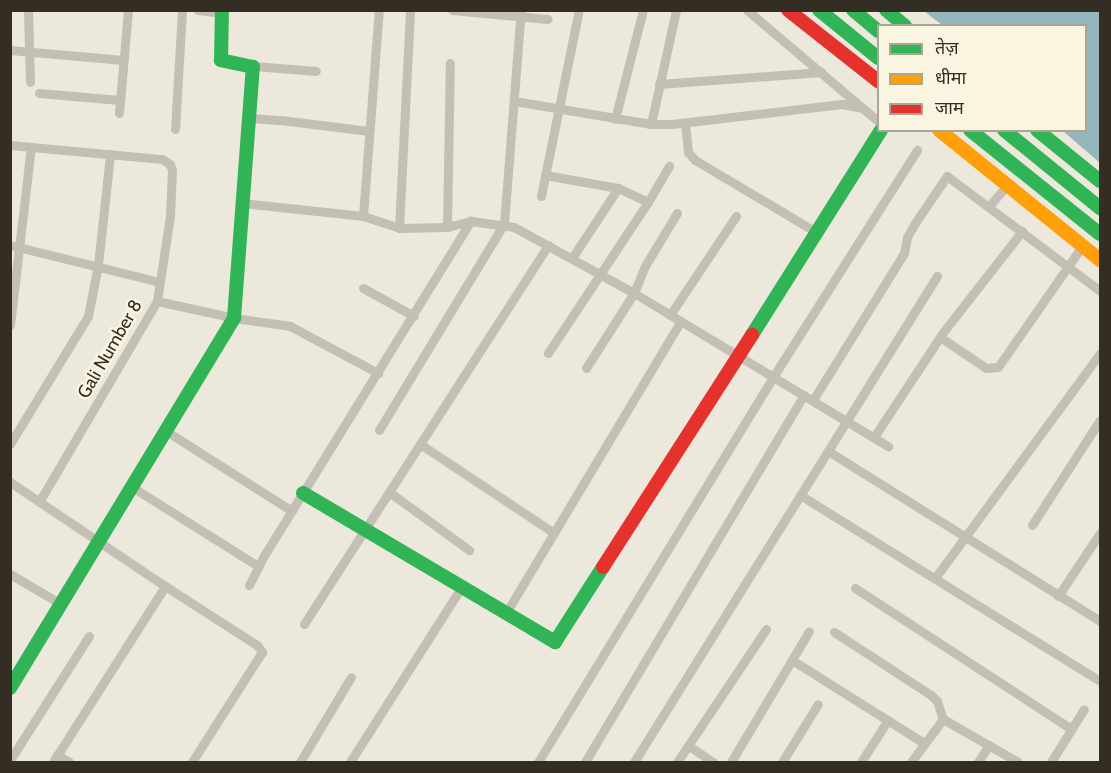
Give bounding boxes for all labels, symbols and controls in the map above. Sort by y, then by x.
legend [877,24,1087,132]
text: तेज़ [935,37,959,59]
text: धीमा [935,67,966,89]
text: जाम [935,97,964,119]
street label: Gali Number 8 [73,296,147,402]

